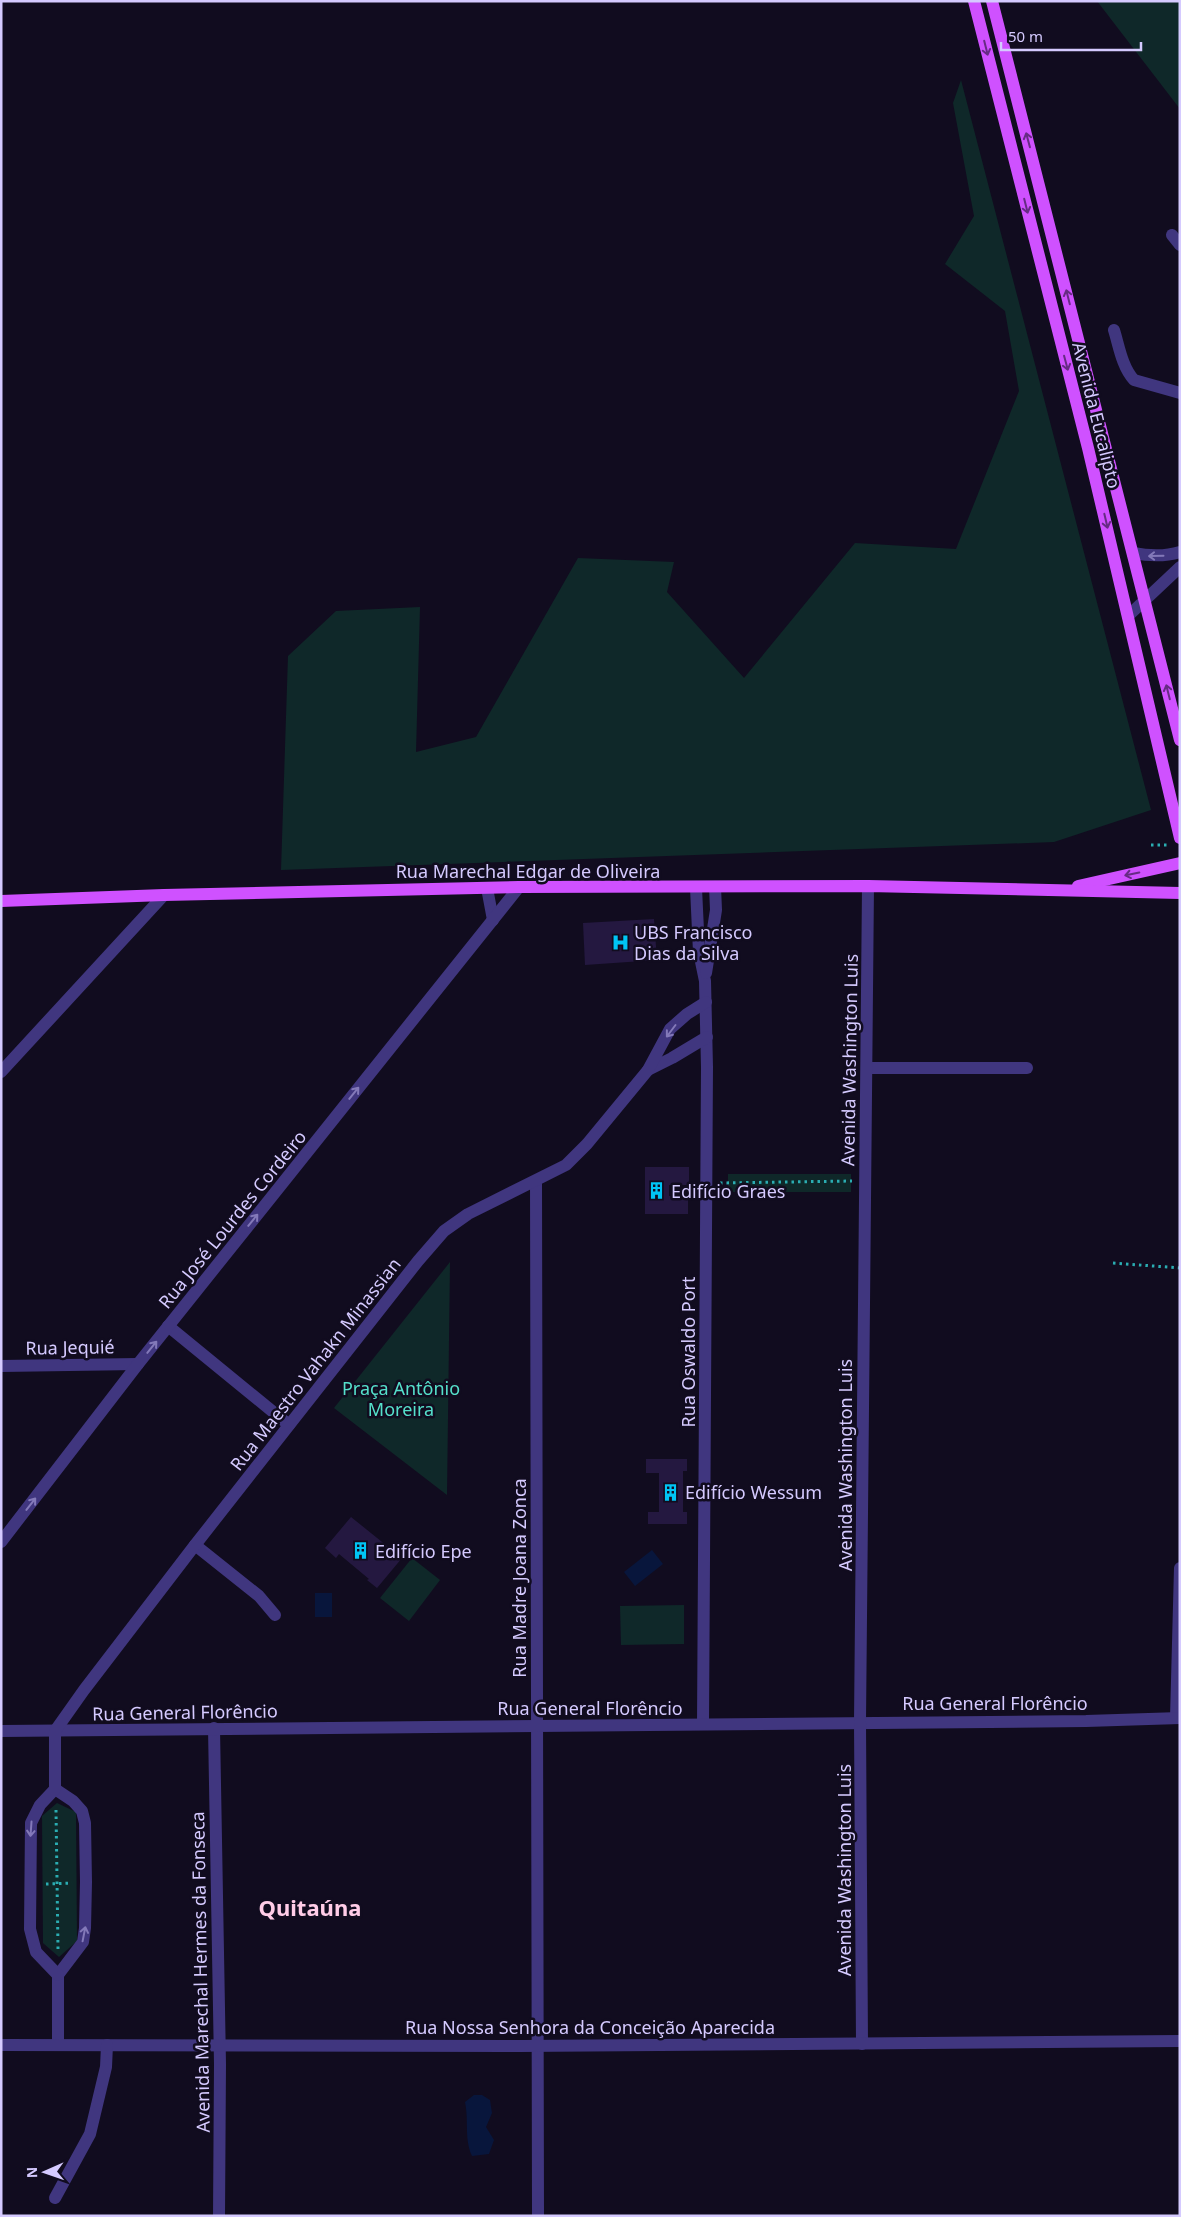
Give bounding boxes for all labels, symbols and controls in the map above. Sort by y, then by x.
scale bar [1001,20,1141,52]
text: 50 m [1008,26,1043,46]
one-way arrow [982,40,991,56]
one-way arrow [1023,132,1032,148]
one-way arrow [1022,197,1031,213]
one-way arrow [1063,290,1072,306]
street label: Avenida Eucalipto [1067,339,1127,491]
one-way arrow [1062,355,1072,371]
one-way arrow [1102,513,1111,529]
one-way arrow [1149,551,1165,561]
one-way arrow [1163,685,1172,701]
street label: Rua Marechal Edgar de Oliveira [396,859,660,883]
one-way arrow [1125,870,1141,879]
place label: UBS Francisco Dias da Silva [634,920,753,965]
hospital icon: UBS Francisco Dias da Silva [610,932,630,952]
street label: Avenida Washington Luis [835,954,863,1166]
one-way arrow [666,1024,676,1038]
one-way arrow [349,1087,360,1100]
street label: Rua José Lourdes Cordeiro [153,1125,311,1313]
place label: Edifício Graes [671,1179,785,1203]
building icon: Edifício Graes [647,1181,667,1201]
one-way arrow [247,1214,258,1227]
street label: Rua Maestro Vahakn Minassian [224,1253,406,1475]
street label: Rua Oswaldo Port [676,1276,700,1428]
street label: Rua Jequié [25,1334,115,1360]
one-way arrow [146,1341,157,1354]
street label: Avenida Washington Luis [833,1359,857,1571]
park label: Praça Antônio Moreira [342,1376,460,1421]
street label: Rua Madre Joana Zonca [507,1478,531,1678]
place label: Edifício Wessum [685,1480,822,1504]
building icon: Edifício Wessum [661,1482,681,1502]
one-way arrow [26,1497,36,1511]
place label: Edifício Epe [375,1539,472,1563]
building icon: Edifício Epe [351,1541,371,1561]
street label: Rua General Florêncio [902,1691,1088,1715]
street label: Rua General Florêncio [497,1696,683,1720]
street label: Rua General Florêncio [92,1698,278,1726]
street label: Avenida Washington Luis [832,1764,856,1976]
street label: Avenida Marechal Hermes da Fonseca [185,1811,215,2133]
one-way arrow [26,1820,36,1836]
district label: Quitaúna [259,1892,361,1922]
one-way arrow [79,1927,89,1943]
street label: Rua Nossa Senhora da Conceição Aparecida [405,2015,775,2039]
north arrow [20,2147,70,2197]
text: N [22,2166,41,2178]

